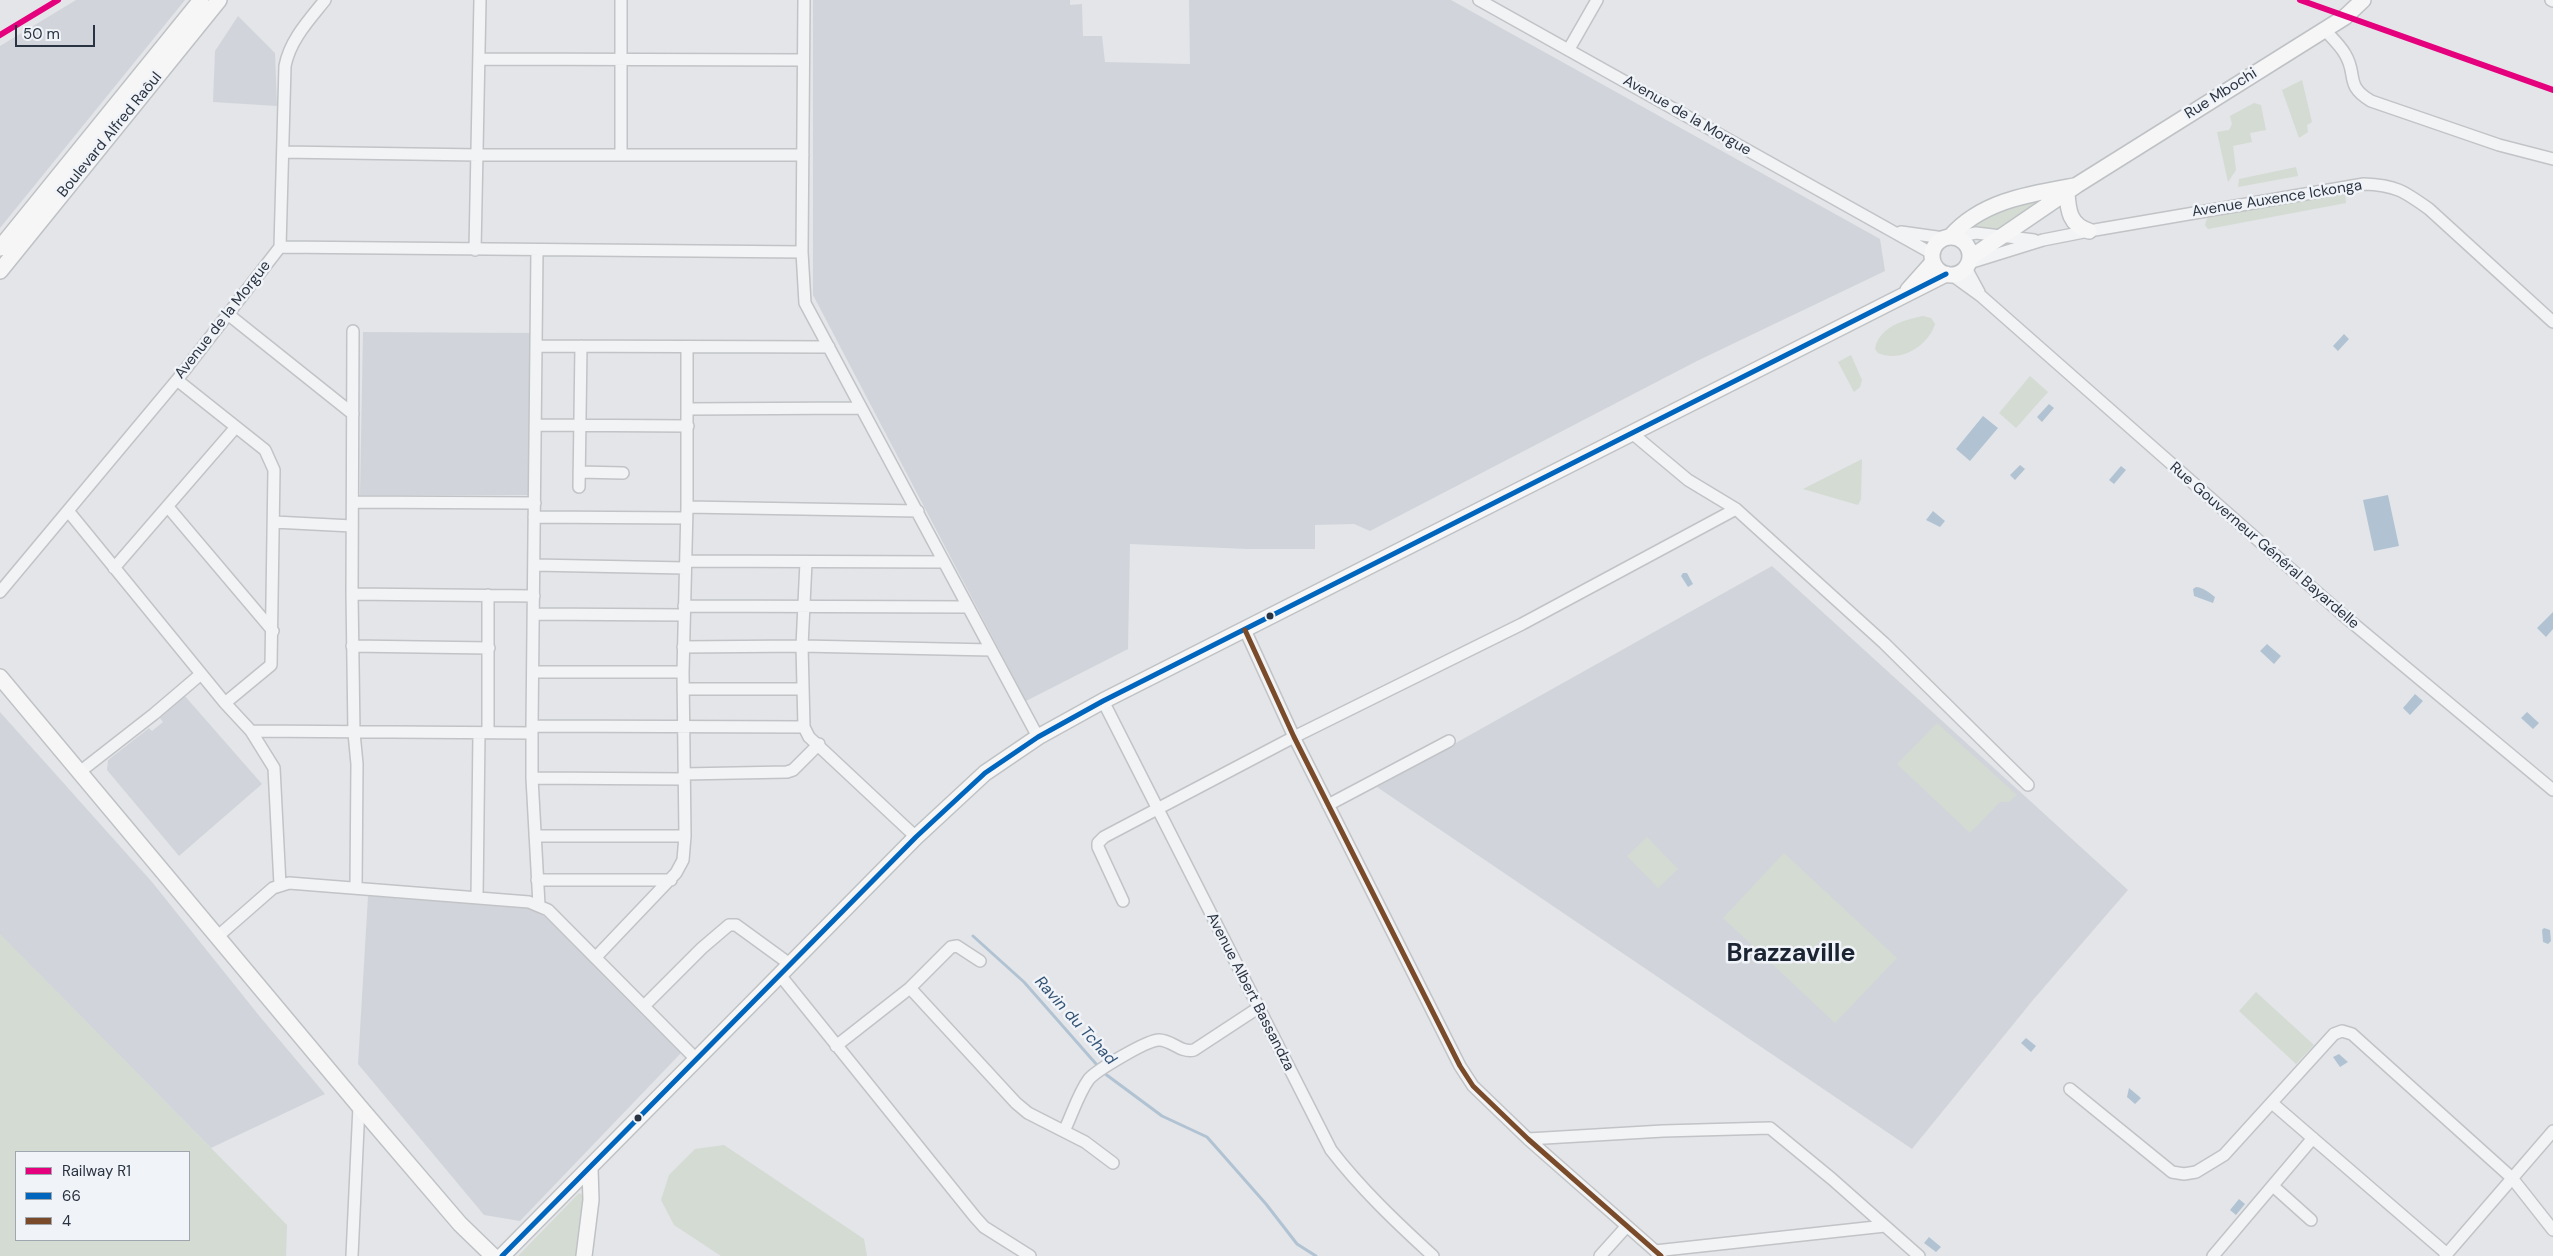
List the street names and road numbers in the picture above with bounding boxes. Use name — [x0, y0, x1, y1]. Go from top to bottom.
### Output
street label: Rue Mbochi — [2182, 65, 2260, 123]
street label: Boulevard Alfred Raôul — [54, 69, 166, 201]
street label: Avenue de la Morgue — [1620, 72, 1754, 160]
street label: Avenue Auxence Ickonga — [2191, 177, 2363, 221]
street label: Avenue de la Morgue — [171, 257, 275, 383]
street label: Rue Gouverneur Général Bayardelle — [2166, 459, 2362, 633]
street label: Avenue Albert Bassandza — [1202, 910, 1298, 1074]

